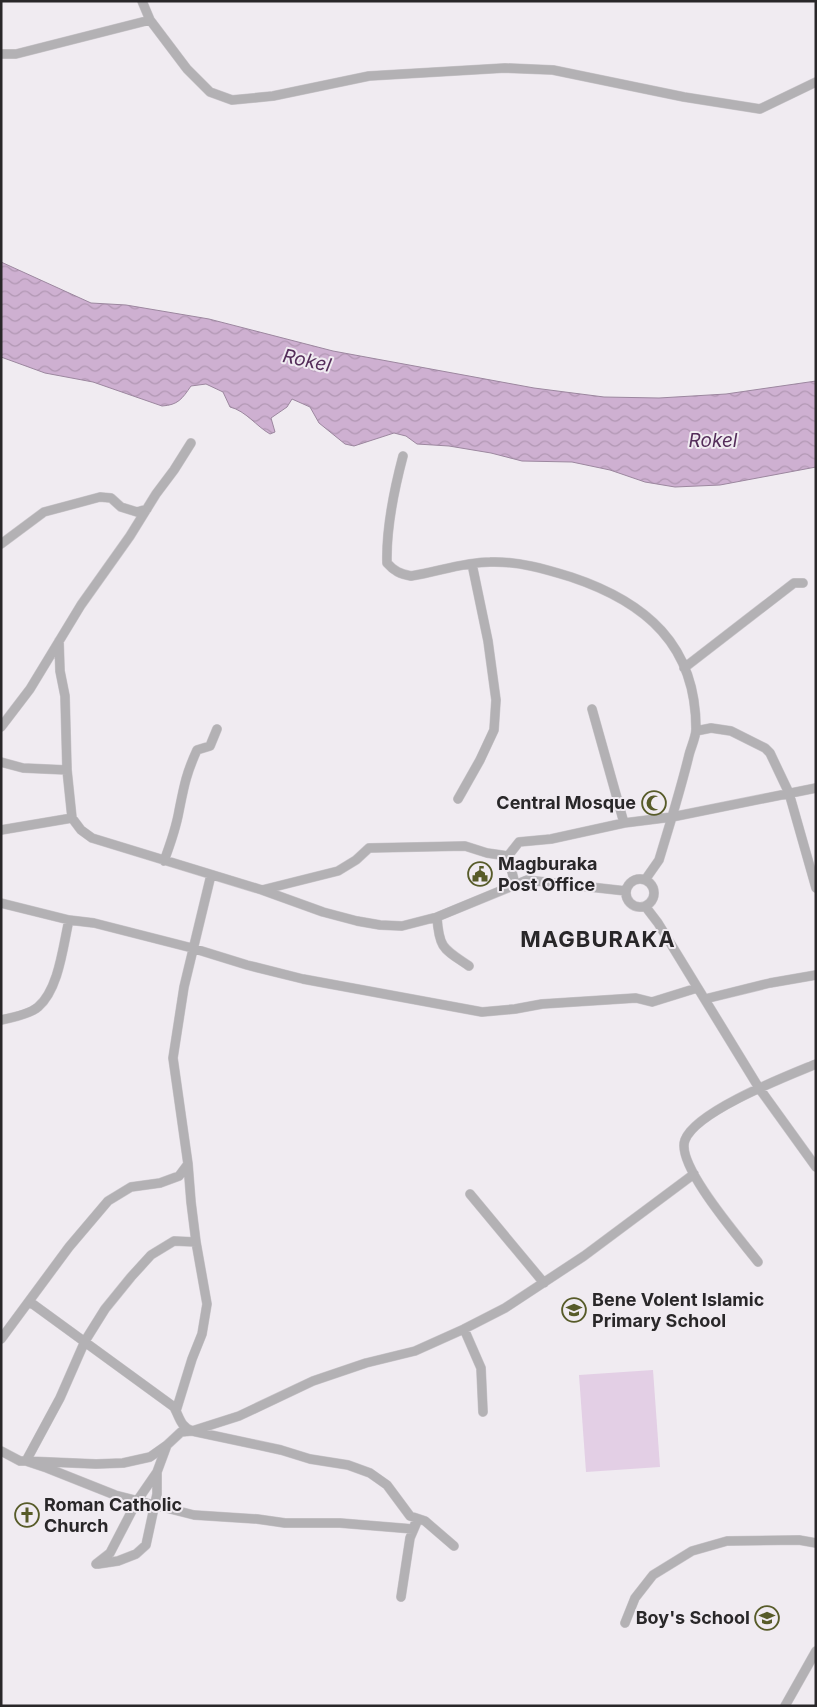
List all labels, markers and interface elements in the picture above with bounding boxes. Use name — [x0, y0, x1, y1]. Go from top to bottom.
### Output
water label: Rokel — [281, 344, 334, 377]
water label: Rokel — [689, 429, 738, 452]
mosque icon: Central Mosque — [641, 790, 667, 816]
place label: Central Mosque — [496, 792, 636, 813]
place label: Magburaka Post Office — [498, 853, 598, 895]
public building icon: Magburaka Post Office — [467, 861, 493, 887]
district label: MAGBURAKA — [520, 926, 676, 952]
place label: Bene Volent Islamic Primary School — [592, 1289, 764, 1331]
school or university icon: Bene Volent Islamic Primary School — [561, 1297, 587, 1323]
place label: Roman Catholic Church — [44, 1494, 182, 1536]
church icon: Roman Catholic Church — [14, 1502, 40, 1528]
school or university icon: Boy's School — [754, 1605, 780, 1631]
place label: Boy's School — [636, 1607, 750, 1628]

